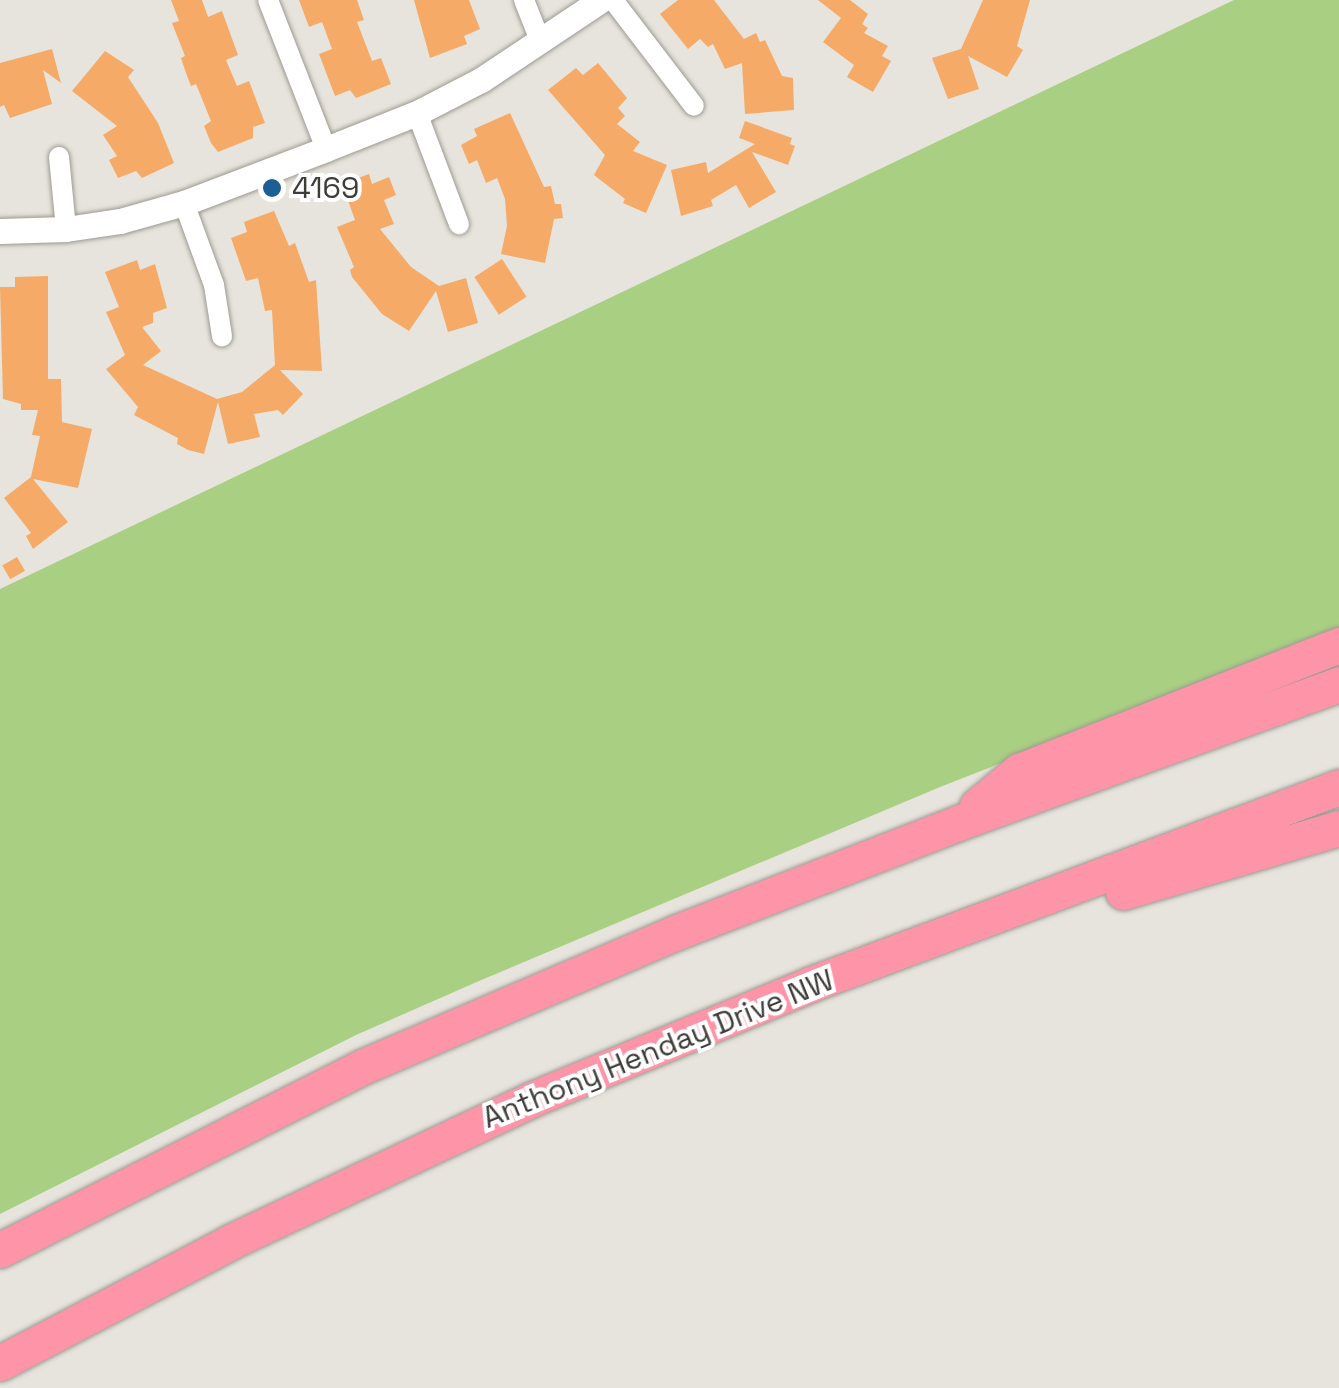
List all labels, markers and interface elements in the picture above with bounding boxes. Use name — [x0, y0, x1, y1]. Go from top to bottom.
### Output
place label: 4169 — [292, 170, 359, 206]
marker: 4169 — [261, 177, 283, 199]
street label: Anthony Henday Drive NW — [477, 962, 839, 1136]

